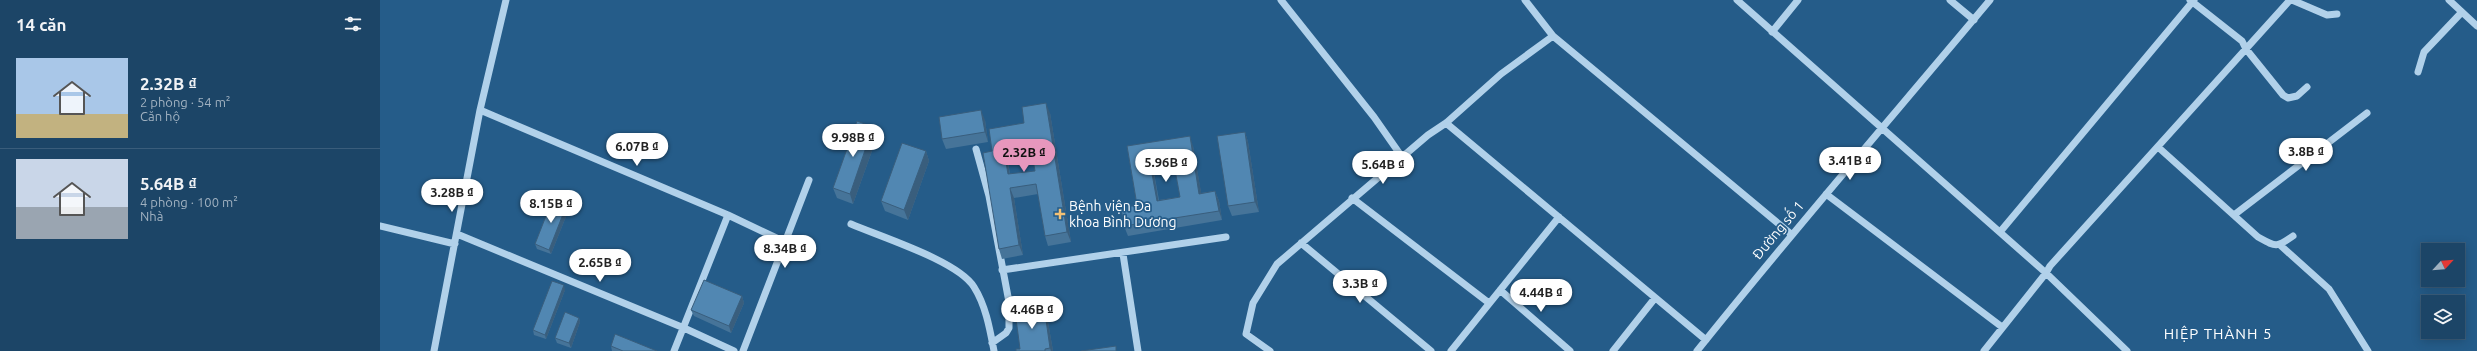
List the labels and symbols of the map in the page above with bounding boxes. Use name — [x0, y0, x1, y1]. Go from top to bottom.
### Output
pin: 9.98B ₫ — [816, 124, 890, 158]
pin: 6.07B ₫ — [600, 133, 674, 167]
pin: 3.8B ₫ — [2273, 138, 2339, 172]
pin: 2.32B ₫ — [987, 139, 1061, 173]
pin: 3.41B ₫ — [1813, 147, 1887, 181]
pin: 5.96B ₫ — [1129, 149, 1203, 183]
pin: 5.64B ₫ — [1346, 151, 1420, 185]
pin: 3.28B ₫ — [415, 179, 489, 213]
pin: 8.15B ₫ — [514, 190, 588, 224]
street label: Đường số 1 — [1747, 196, 1807, 262]
place label: Bệnh viện Đa khoa Bình Dương — [1069, 198, 1177, 230]
marker: Bệnh viện Đa khoa Bình Dương — [1054, 208, 1066, 220]
pin: 8.34B ₫ — [748, 235, 822, 269]
north arrow — [2421, 243, 2465, 287]
pin: 2.65B ₫ — [563, 249, 637, 283]
pin: 3.3B ₫ — [1327, 270, 1393, 304]
pin: 4.44B ₫ — [1504, 279, 1578, 313]
pin: 4.46B ₫ — [995, 296, 1069, 330]
district label: HIỆP THÀNH 5 — [2164, 325, 2272, 342]

